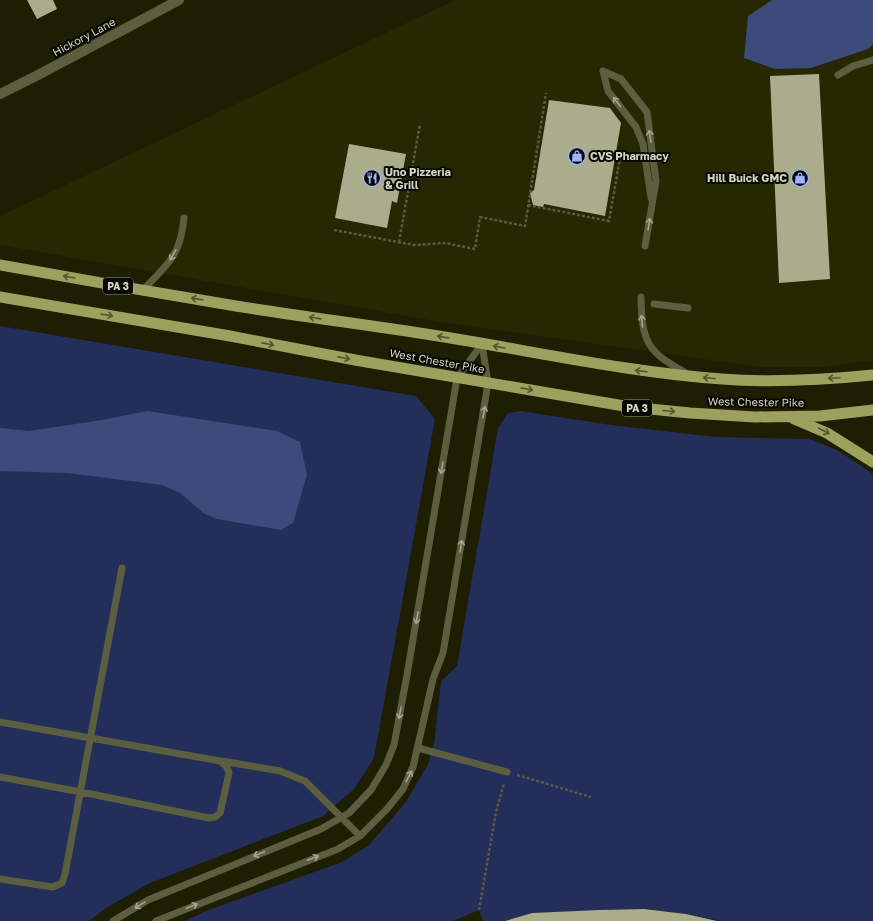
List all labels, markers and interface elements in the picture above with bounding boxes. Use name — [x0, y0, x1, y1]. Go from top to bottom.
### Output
street label: Hickory Lane — [50, 15, 117, 59]
one-way arrow — [613, 97, 621, 108]
one-way arrow — [647, 130, 654, 143]
shop icon: CVS Pharmacy — [567, 146, 587, 166]
place label: CVS Pharmacy — [590, 149, 669, 162]
place label: Uno Pizzeria & Grill — [385, 165, 451, 191]
restaurant icon: Uno Pizzeria & Grill — [362, 168, 382, 188]
shop icon: Hill Buick GMC — [790, 168, 810, 188]
place label: Hill Buick GMC — [707, 171, 787, 184]
one-way arrow — [645, 218, 653, 231]
one-way arrow — [169, 249, 177, 261]
one-way arrow — [62, 273, 75, 281]
road number: PA 3 — [103, 278, 133, 294]
one-way arrow — [191, 295, 204, 303]
one-way arrow — [101, 311, 114, 319]
one-way arrow — [308, 314, 321, 322]
one-way arrow — [638, 315, 646, 328]
one-way arrow — [437, 333, 450, 341]
one-way arrow — [261, 340, 274, 348]
one-way arrow — [493, 342, 506, 350]
street label: West Chester Pike — [389, 346, 486, 375]
one-way arrow — [337, 354, 350, 362]
one-way arrow — [635, 367, 648, 375]
one-way arrow — [703, 374, 716, 382]
one-way arrow — [828, 375, 841, 382]
one-way arrow — [520, 386, 533, 394]
street label: West Chester Pike — [708, 394, 804, 409]
road number: PA 3 — [622, 400, 652, 416]
one-way arrow — [480, 405, 488, 418]
one-way arrow — [662, 408, 675, 415]
one-way arrow — [818, 428, 830, 435]
one-way arrow — [438, 462, 446, 475]
one-way arrow — [457, 540, 465, 553]
one-way arrow — [413, 611, 421, 624]
one-way arrow — [396, 706, 404, 719]
one-way arrow — [406, 770, 413, 782]
one-way arrow — [254, 851, 266, 859]
one-way arrow — [307, 854, 319, 862]
one-way arrow — [134, 901, 146, 909]
one-way arrow — [186, 902, 198, 910]

